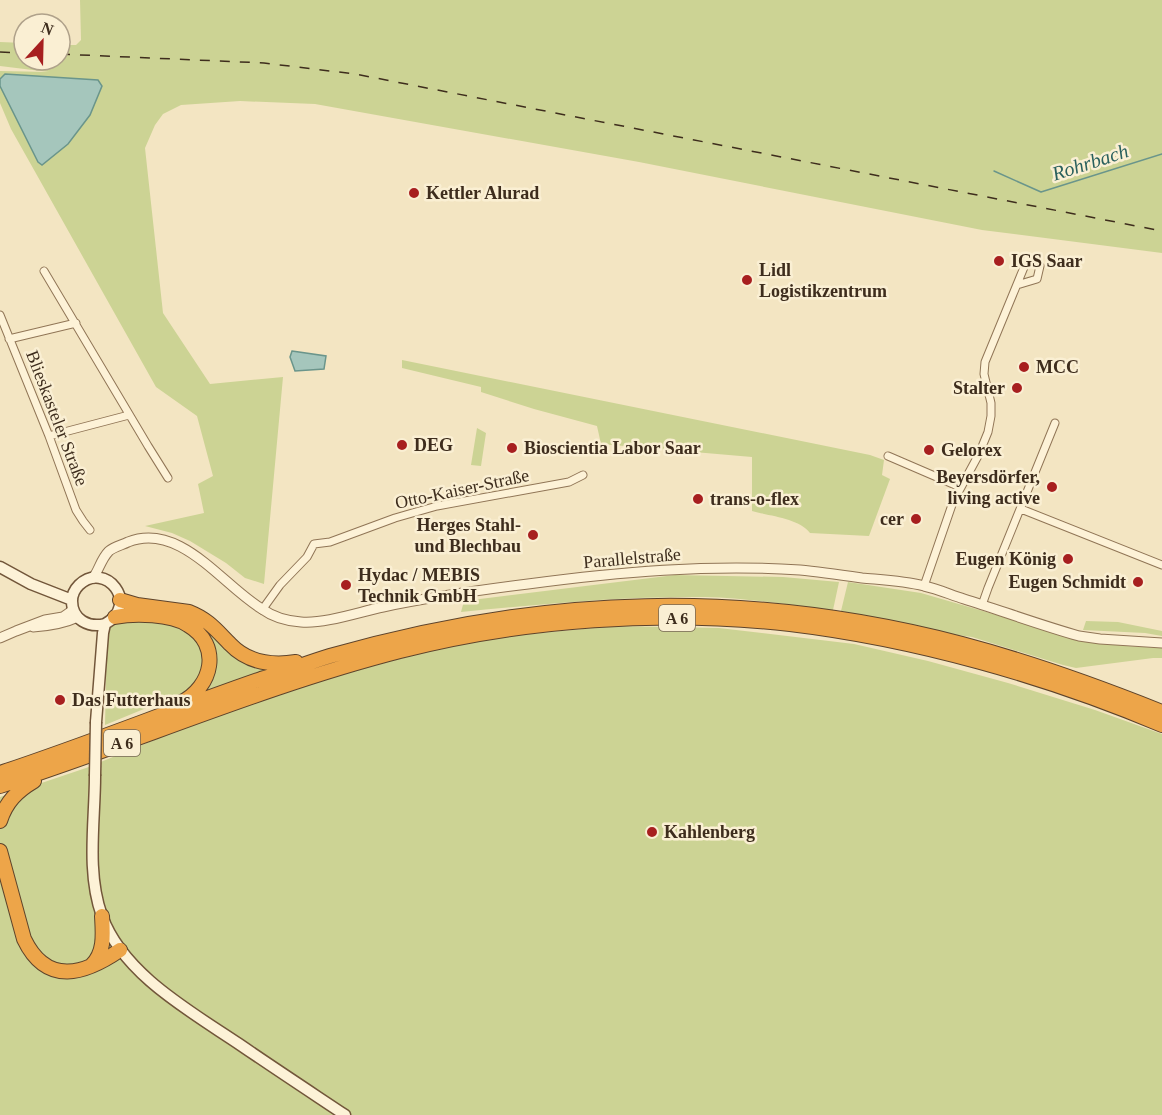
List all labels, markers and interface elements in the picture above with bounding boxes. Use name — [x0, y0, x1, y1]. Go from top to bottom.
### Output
north arrow — [12, 12, 72, 72]
text: N — [39, 19, 56, 39]
water label: Rohrbach — [1048, 139, 1131, 185]
place label: Kettler Alurad — [426, 183, 539, 203]
marker: Kettler Alurad — [407, 186, 421, 200]
place label: IGS Saar — [1011, 251, 1083, 271]
marker: IGS Saar — [992, 254, 1006, 268]
place label: Lidl Logistikzentrum — [759, 260, 887, 301]
marker: Lidl Logistikzentrum — [740, 273, 754, 287]
street label: Blieskasteler Straße — [22, 347, 92, 489]
place label: MCC — [1036, 357, 1079, 377]
marker: MCC — [1017, 360, 1031, 374]
place label: Stalter — [953, 378, 1005, 398]
marker: Stalter — [1010, 381, 1024, 395]
place label: DEG — [414, 435, 453, 455]
marker: DEG — [395, 438, 409, 452]
place label: Bioscientia Labor Saar — [524, 438, 701, 458]
place label: Gelorex — [941, 440, 1002, 460]
marker: Bioscientia Labor Saar — [505, 441, 519, 455]
marker: Gelorex — [922, 443, 936, 457]
street label: Otto-Kaiser-Straße — [393, 465, 531, 513]
place label: Beyersdörfer, living active — [936, 467, 1040, 508]
marker: Beyersdörfer, living active — [1045, 480, 1059, 494]
place label: trans-o-flex — [710, 489, 799, 509]
marker: trans-o-flex — [691, 492, 705, 506]
place label: cer — [880, 509, 904, 529]
marker: cer — [909, 512, 923, 526]
place label: Herges Stahl- und Blechbau — [414, 515, 521, 556]
marker: Herges Stahl- und Blechbau — [526, 528, 540, 542]
street label: Parallelstraße — [582, 544, 682, 572]
place label: Eugen König — [955, 549, 1056, 569]
marker: Eugen König — [1061, 552, 1075, 566]
place label: Hydac / MEBIS Technik GmbH — [358, 565, 480, 606]
place label: Eugen Schmidt — [1008, 572, 1126, 592]
marker: Eugen Schmidt — [1131, 575, 1145, 589]
marker: Hydac / MEBIS Technik GmbH — [339, 578, 353, 592]
road number: A 6 — [659, 605, 695, 631]
place label: Das Futterhaus — [72, 690, 191, 710]
marker: Das Futterhaus — [53, 693, 67, 707]
road number: A 6 — [104, 730, 140, 756]
place label: Kahlenberg — [664, 822, 755, 842]
marker: Kahlenberg — [645, 825, 659, 839]

